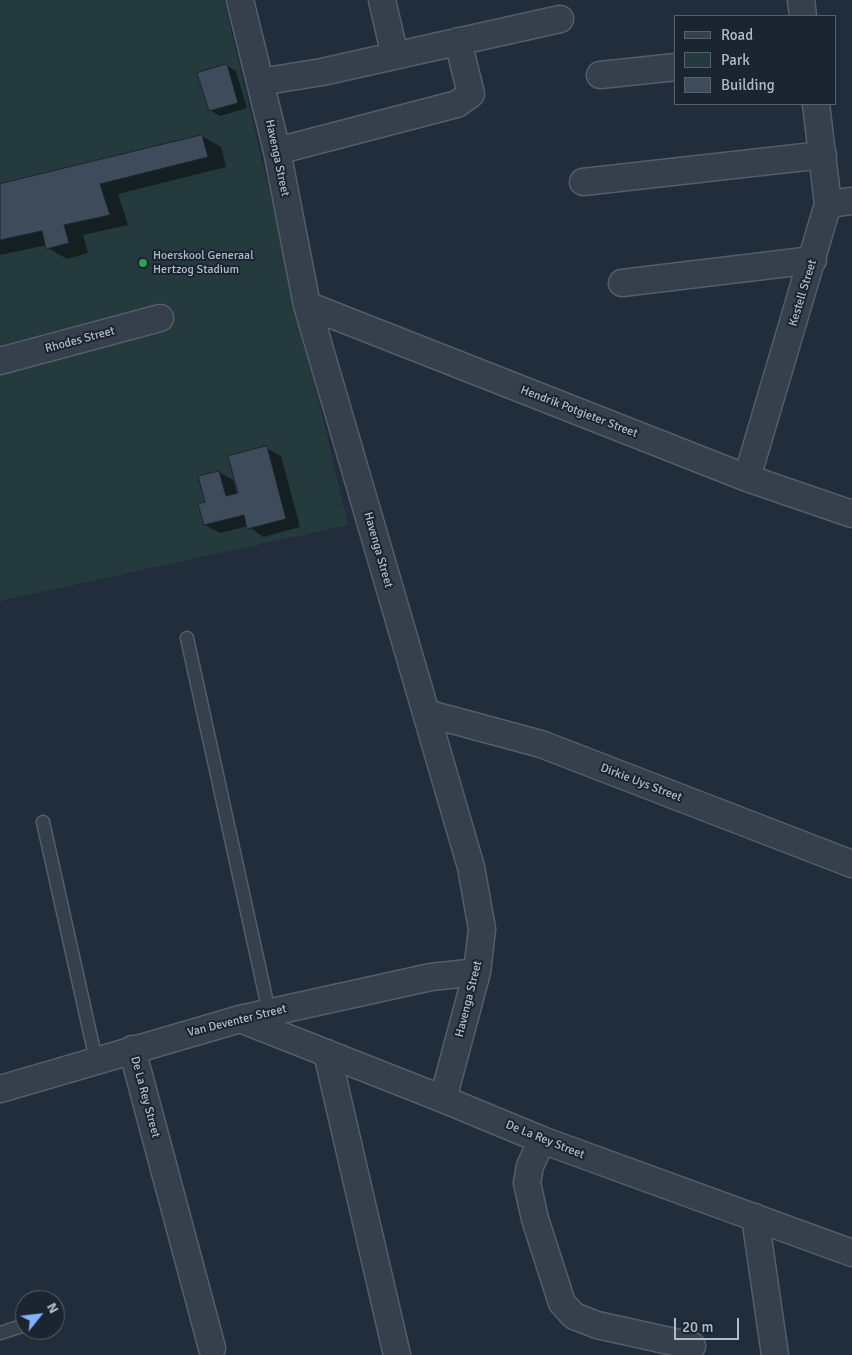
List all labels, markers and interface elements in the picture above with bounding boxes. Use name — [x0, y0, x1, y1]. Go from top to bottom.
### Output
legend — [674, 15, 837, 105]
text: Road — [721, 26, 753, 44]
text: Park — [721, 51, 750, 69]
text: Building — [721, 76, 775, 94]
street label: Havenga Street — [262, 118, 292, 198]
place label: Hoerskool Generaal Hertzog Stadium — [153, 249, 254, 277]
marker: Hoerskool Generaal Hertzog Stadium — [137, 257, 149, 269]
street label: Kestell Street — [786, 258, 820, 328]
street label: Rhodes Street — [44, 324, 116, 356]
street label: Hendrik Potgieter Street — [518, 383, 640, 441]
street label: Havenga Street — [360, 510, 396, 590]
street label: Dirkie Uys Street — [598, 761, 684, 805]
street label: Havenga Street — [453, 959, 485, 1039]
street label: Van Deventer Street — [186, 1002, 288, 1040]
street label: De La Rey Street — [127, 1055, 163, 1139]
street label: De La Rey Street — [503, 1118, 587, 1162]
north arrow — [15, 1290, 65, 1340]
text: N — [43, 1300, 62, 1316]
scale bar — [677, 1308, 742, 1340]
text: 20 m — [682, 1318, 713, 1336]

